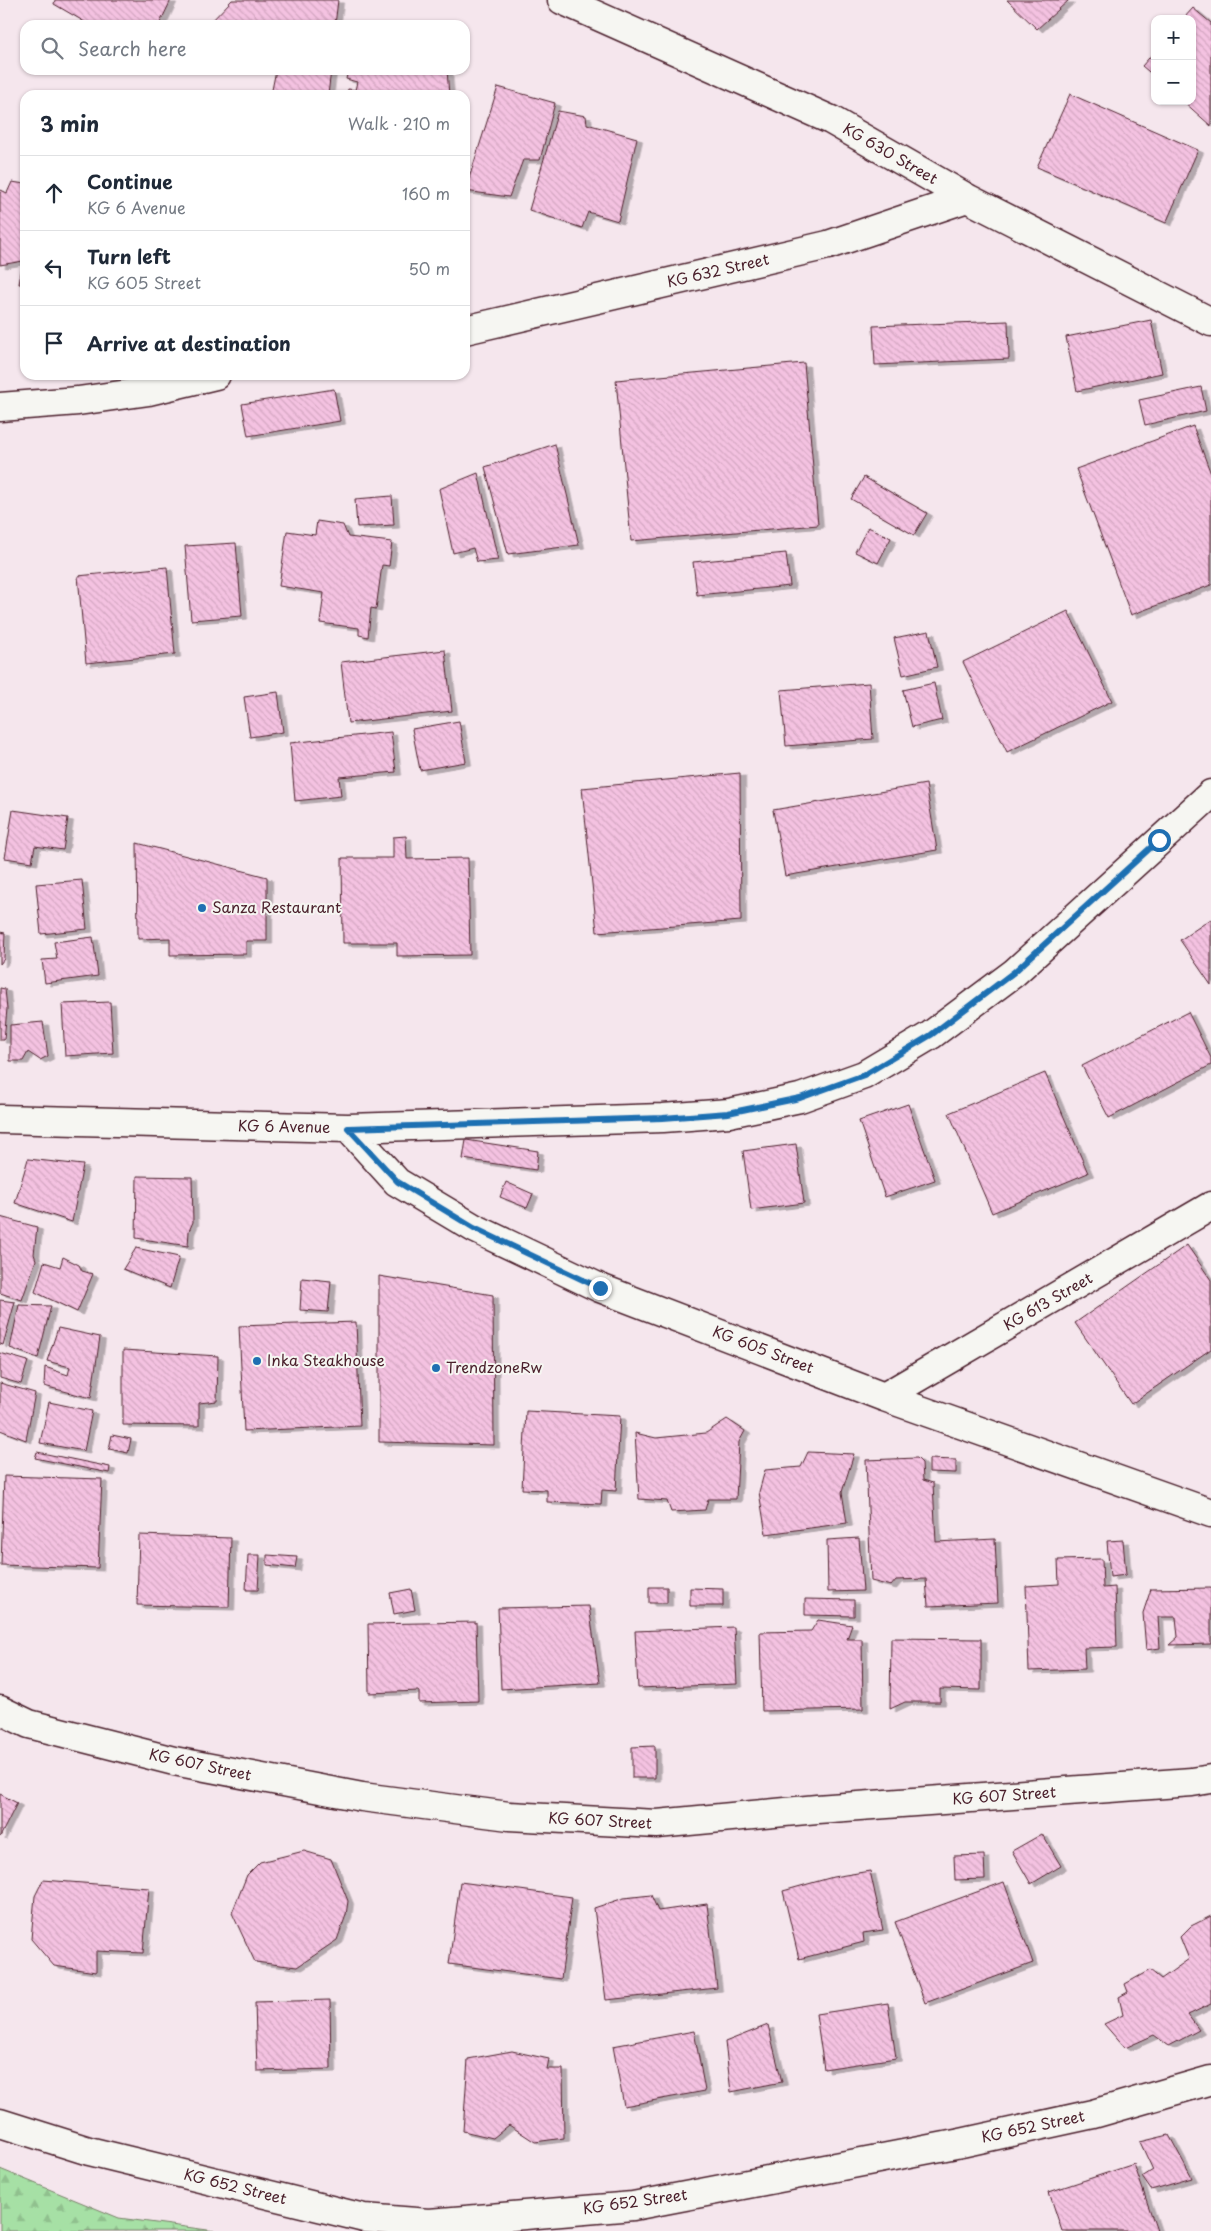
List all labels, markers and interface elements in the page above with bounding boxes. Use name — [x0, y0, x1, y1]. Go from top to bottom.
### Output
map controls — [1151, 15, 1196, 105]
button: + — [1151, 15, 1196, 60]
search box — [20, 20, 470, 75]
icon: search — [38, 34, 66, 62]
text: Search here — [78, 34, 187, 62]
button: − — [1151, 60, 1196, 105]
text: 3 min — [40, 107, 99, 139]
text: Walk · 210 m — [348, 111, 450, 135]
street label: KG 630 Street — [839, 116, 942, 189]
text: Continue — [87, 167, 173, 195]
icon: ahead — [40, 179, 68, 207]
text: 160 m — [402, 181, 450, 205]
text: KG 6 Avenue — [87, 195, 186, 219]
text: Turn left — [87, 242, 171, 270]
street label: KG 632 Street — [664, 247, 771, 292]
icon: left — [40, 254, 68, 282]
text: 50 m — [409, 256, 450, 280]
text: KG 605 Street — [87, 270, 201, 294]
icon: arrive — [40, 329, 68, 357]
text: Arrive at destination — [87, 329, 291, 357]
route start — [1148, 829, 1171, 852]
place label: Sanza Restaurant — [212, 895, 341, 918]
marker: Sanza Restaurant — [196, 902, 208, 914]
street label: KG 6 Avenue — [238, 1113, 331, 1138]
street label: KG 613 Street — [998, 1266, 1096, 1336]
route end — [589, 1277, 612, 1300]
street label: KG 605 Street — [710, 1319, 818, 1378]
place label: Inka Steakhouse — [267, 1348, 385, 1371]
marker: Inka Steakhouse — [251, 1355, 263, 1367]
place label: TrendzoneRw — [446, 1355, 543, 1378]
marker: TrendzoneRw — [430, 1362, 442, 1374]
street label: KG 607 Street — [147, 1741, 254, 1786]
street label: KG 607 Street — [951, 1779, 1057, 1810]
street label: KG 607 Street — [547, 1805, 653, 1834]
street label: KG 652 Street — [979, 2103, 1087, 2148]
street label: KG 652 Street — [181, 2162, 289, 2209]
street label: KG 652 Street — [581, 2182, 689, 2219]

